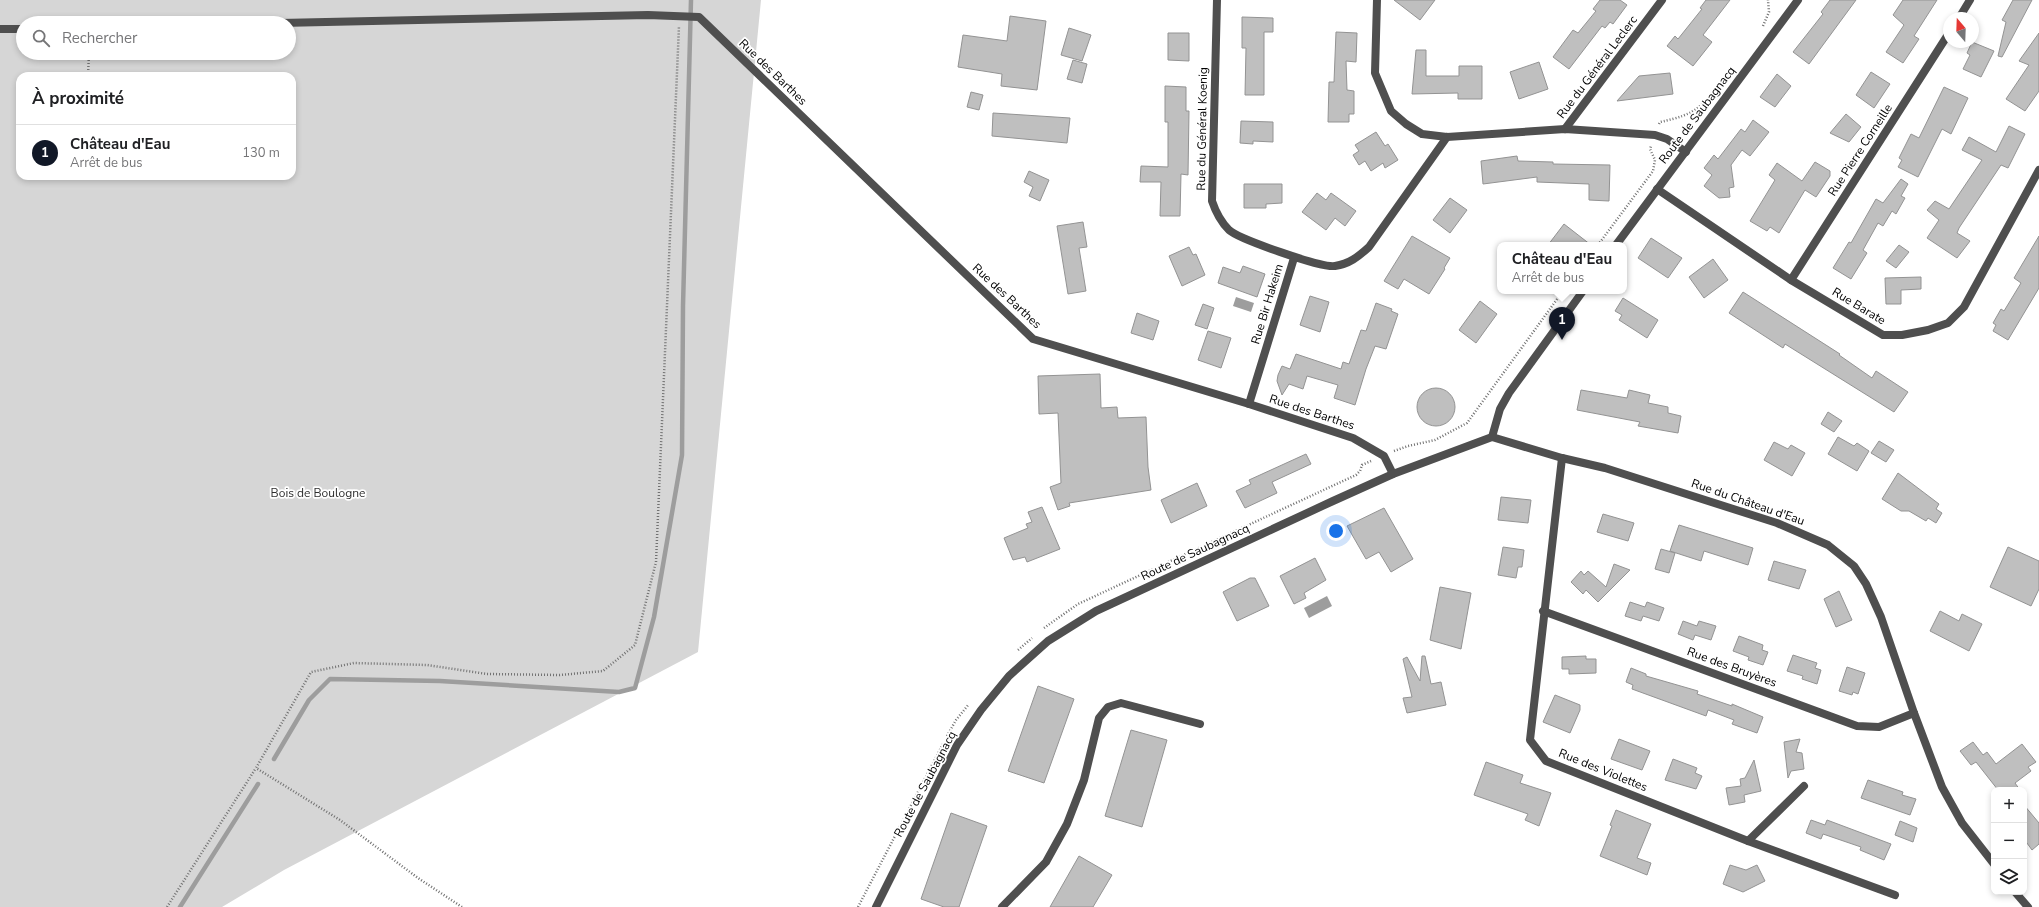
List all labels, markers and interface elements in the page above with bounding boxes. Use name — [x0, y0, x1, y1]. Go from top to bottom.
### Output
street label: Rue du Général Leclerc — [1553, 12, 1641, 122]
north arrow — [1943, 12, 1979, 48]
search box — [16, 16, 296, 60]
icon: search — [30, 27, 52, 49]
text: Rechercher — [62, 28, 137, 48]
street label: Rue des Barthes — [736, 35, 811, 109]
street label: Route de Saubagnacq — [1655, 63, 1739, 167]
street label: Rue du Général Koenig — [1193, 67, 1211, 191]
text: À proximité — [32, 87, 124, 110]
street label: Rue Pierre Corneille — [1824, 101, 1896, 199]
text: Château d'Eau — [70, 134, 170, 154]
text: 1 — [41, 144, 49, 162]
text: 130 m — [242, 144, 280, 162]
text: Arrêt de bus — [70, 154, 142, 172]
popup — [1497, 242, 1627, 294]
text: Château d'Eau — [1512, 249, 1612, 269]
street label: Rue des Barthes — [969, 260, 1045, 332]
street label: Rue Bir Hakeim — [1247, 262, 1287, 346]
text: Arrêt de bus — [1512, 269, 1584, 287]
street label: Rue Barate — [1829, 284, 1889, 328]
pin: 1 — [1549, 307, 1575, 340]
street label: Rue des Barthes — [1267, 391, 1357, 433]
street label: Rue du Château d'Eau — [1689, 475, 1807, 529]
park label: Bois de Boulogne — [271, 485, 365, 501]
street label: Route de Saubagnacq — [1138, 520, 1252, 584]
your location — [1326, 521, 1346, 541]
street label: Rue des Bruyères — [1685, 643, 1779, 691]
street label: Route de Saubagnacq — [890, 728, 960, 840]
street label: Rue des Violettes — [1556, 745, 1650, 795]
map controls — [1991, 787, 2027, 895]
button: + — [1991, 787, 2027, 823]
button: − — [1991, 823, 2027, 859]
button: layers — [1991, 859, 2027, 895]

